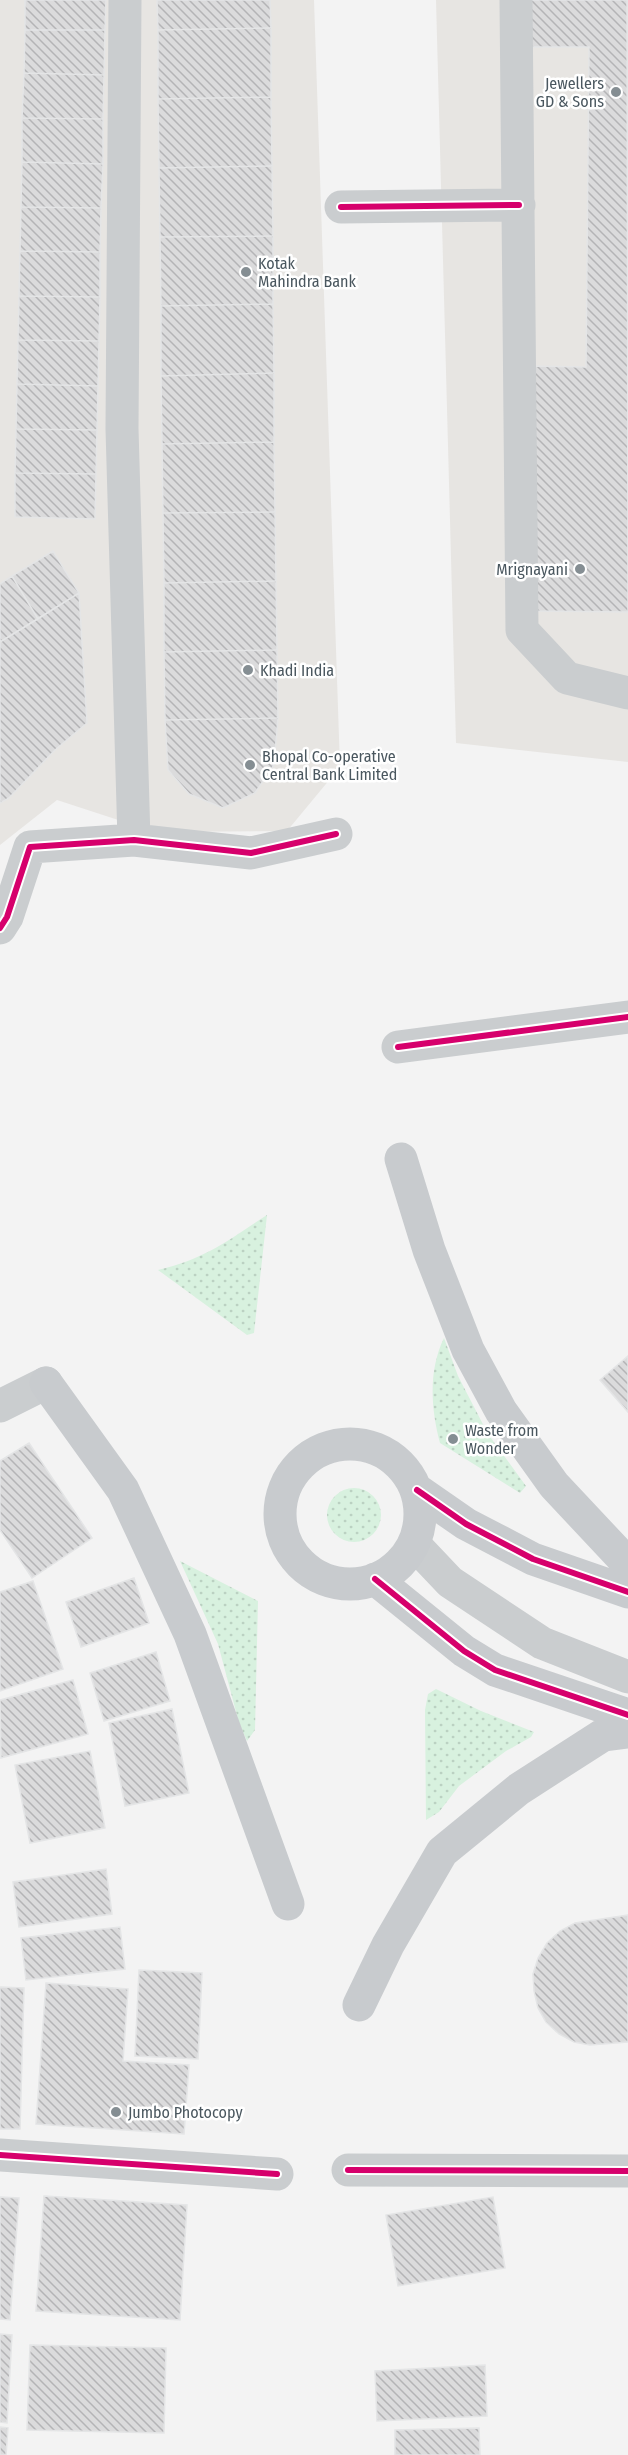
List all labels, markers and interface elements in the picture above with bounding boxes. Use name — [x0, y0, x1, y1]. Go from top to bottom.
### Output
place label: Jewellers GD & Sons — [536, 74, 604, 111]
marker: Jewellers GD & Sons — [609, 85, 623, 99]
place label: Kotak Mahindra Bank — [258, 254, 356, 291]
marker: Kotak Mahindra Bank — [239, 265, 253, 279]
place label: Mrignayani — [496, 560, 568, 579]
marker: Mrignayani — [573, 562, 587, 576]
place label: Khadi India — [260, 661, 334, 680]
marker: Khadi India — [241, 663, 255, 677]
place label: Bhopal Co-operative Central Bank Limited — [262, 747, 397, 784]
marker: Bhopal Co-operative Central Bank Limited — [243, 758, 257, 772]
place label: Waste from Wonder — [465, 1421, 538, 1458]
marker: Waste from Wonder — [446, 1432, 460, 1446]
place label: Jumbo Photocopy — [128, 2103, 243, 2122]
marker: Jumbo Photocopy — [109, 2105, 123, 2119]

